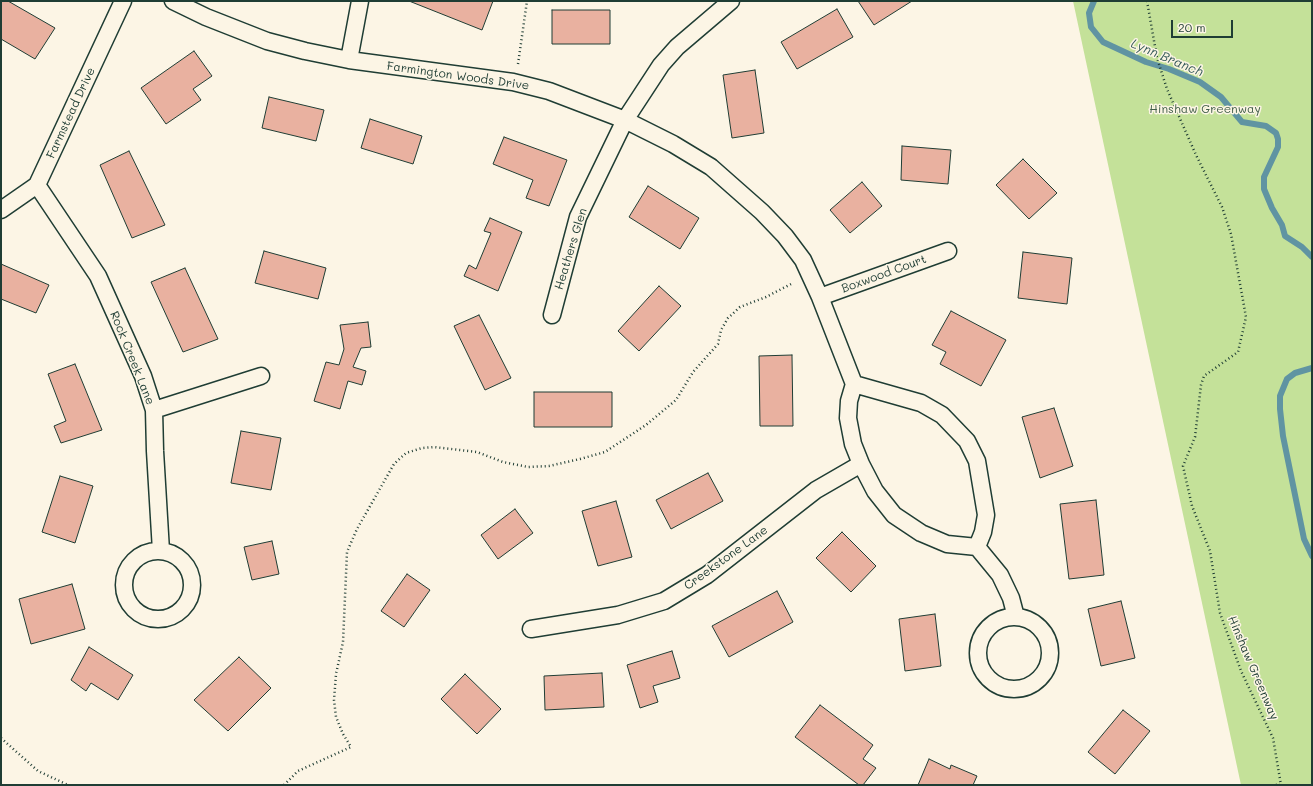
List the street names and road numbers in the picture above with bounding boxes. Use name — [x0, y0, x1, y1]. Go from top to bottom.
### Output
street label: Farmington Woods Drive — [386, 59, 530, 93]
street label: Farmstead Drive — [44, 65, 98, 161]
street label: Heathers Glen — [552, 206, 590, 292]
street label: Boxwood Court — [840, 252, 928, 296]
street label: Rock Creek Lane — [107, 309, 157, 407]
street label: Creekstone Lane — [681, 523, 771, 593]
street label: Hinshaw Greenway — [1225, 614, 1281, 722]

